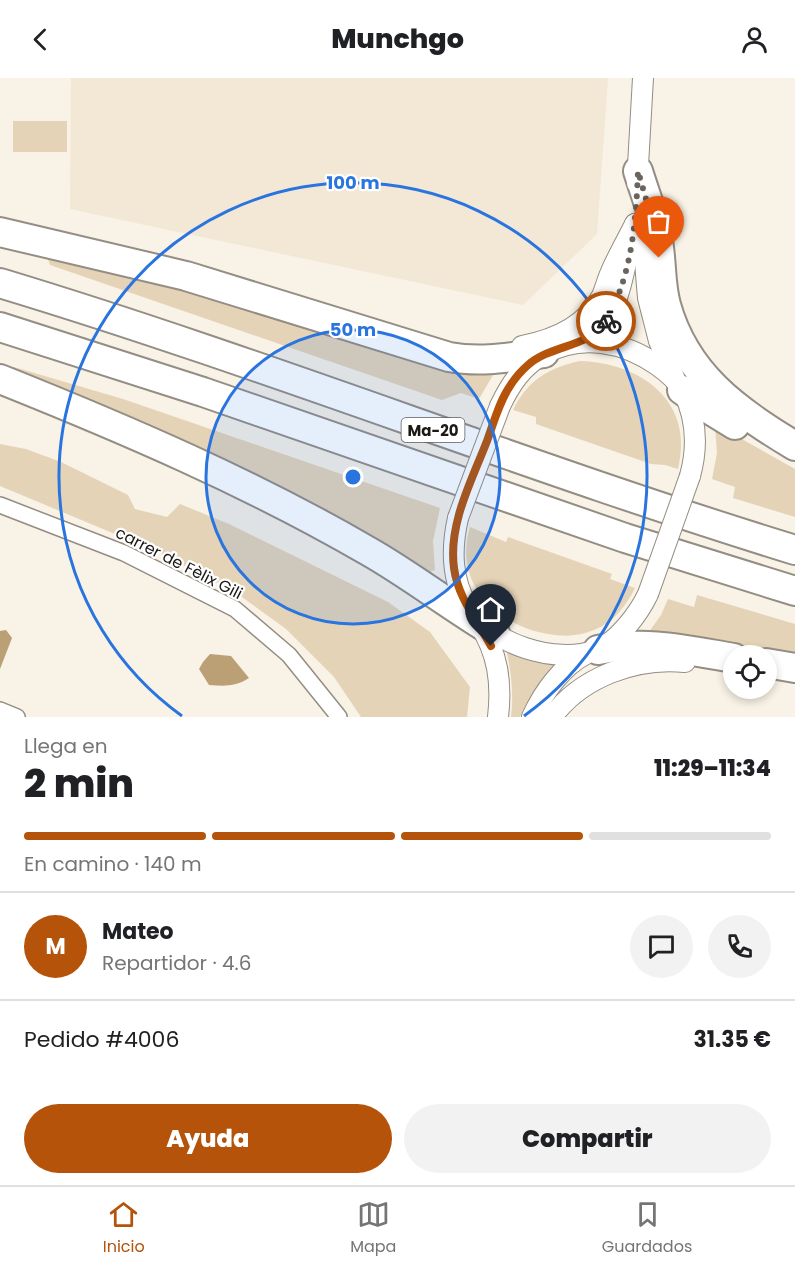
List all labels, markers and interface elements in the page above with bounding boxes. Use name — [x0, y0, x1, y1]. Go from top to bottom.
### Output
text: Munchgo — [331, 20, 464, 57]
icon: back — [24, 23, 57, 56]
icon: person — [738, 23, 771, 56]
text: 100 m — [326, 170, 380, 195]
pin — [633, 196, 684, 258]
icon: bag — [642, 205, 675, 238]
courier — [576, 291, 636, 351]
icon: bike — [590, 305, 623, 338]
text: 50 m — [330, 317, 376, 342]
road number: Ma-20 — [402, 418, 464, 442]
centre of rings — [343, 467, 363, 487]
street label: carrer de Fèlix Gili — [112, 521, 246, 605]
pin — [465, 584, 516, 646]
icon: home — [474, 593, 507, 626]
map controls — [723, 645, 777, 699]
button: locate — [723, 645, 777, 699]
text: Llega en — [24, 732, 108, 760]
text: 11:29–11:34 — [654, 753, 771, 784]
text: 2 min — [24, 756, 134, 811]
text: En camino · 140 m — [24, 850, 202, 878]
button: chat — [630, 915, 693, 978]
button: phone — [708, 915, 771, 978]
text: Mateo — [102, 916, 174, 947]
text: M — [45, 931, 66, 962]
text: Repartidor · 4.6 — [102, 949, 251, 977]
text: Pedido #4006 — [24, 1024, 179, 1055]
text: 31.35 € — [693, 1024, 771, 1055]
button: Ayuda — [24, 1104, 392, 1173]
button: Compartir — [404, 1104, 771, 1173]
tab: Inicio — [103, 1198, 145, 1259]
tab: Mapa — [350, 1198, 396, 1259]
tab: Guardados — [602, 1198, 692, 1259]

